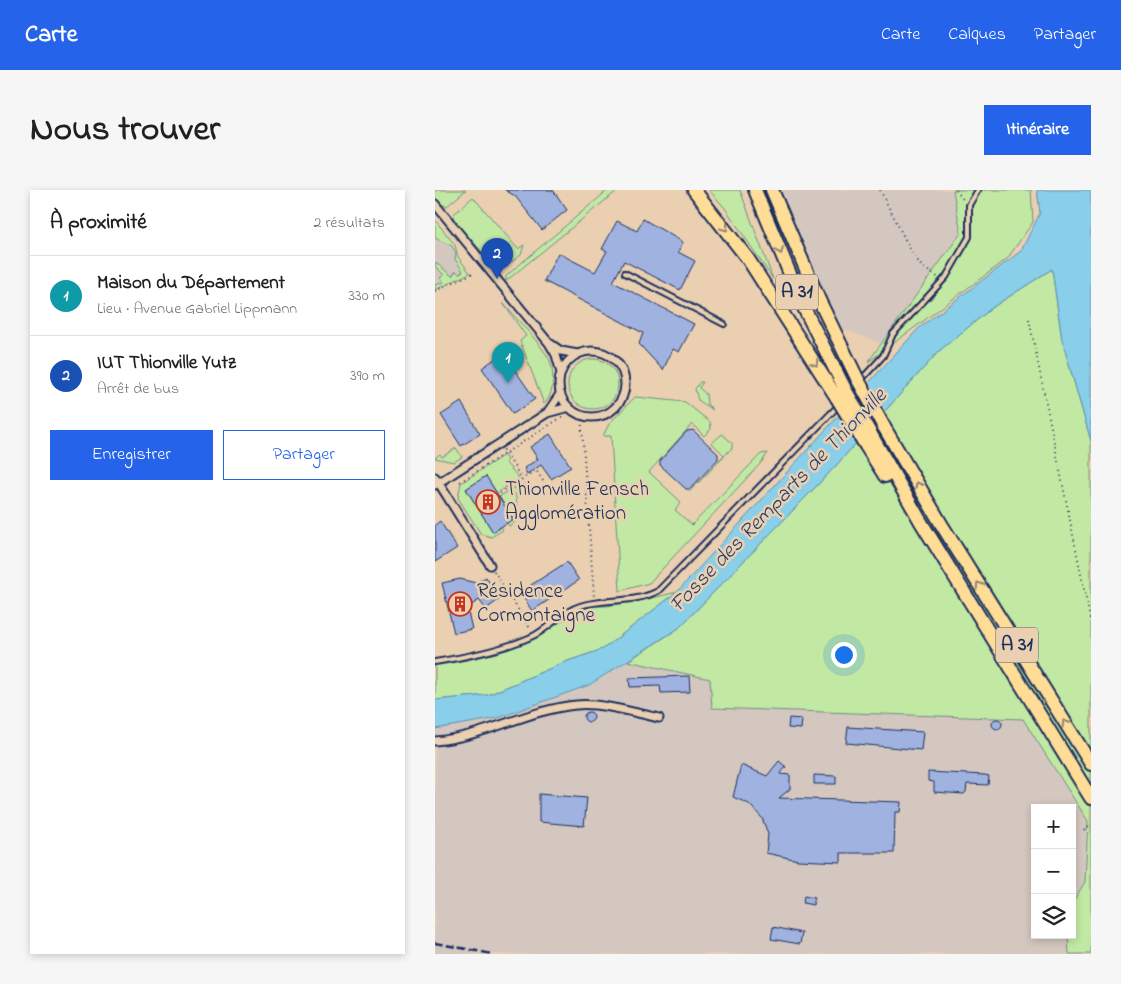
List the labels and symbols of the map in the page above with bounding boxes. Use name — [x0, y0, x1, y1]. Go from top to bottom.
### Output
one-way arrow — [719, 222, 728, 232]
pin: 2 — [481, 238, 513, 279]
one-way arrow — [774, 247, 784, 255]
road number: A 31 — [776, 274, 818, 310]
pin: 1 — [492, 342, 524, 383]
one-way arrow — [809, 357, 819, 366]
water label: Fosse des Remparts de Thionville — [663, 381, 896, 620]
place label: Thionville Fensch Agglomération — [505, 475, 649, 531]
one-way arrow — [914, 481, 924, 490]
building icon: Thionville Fensch Agglomération — [475, 489, 501, 515]
place label: Résidence Cormontaigne — [477, 577, 596, 633]
one-way arrow — [976, 582, 986, 591]
building icon: Résidence Cormontaigne — [447, 591, 473, 617]
road number: A 31 — [996, 628, 1038, 662]
your location — [831, 642, 857, 668]
one-way arrow — [1062, 719, 1072, 728]

